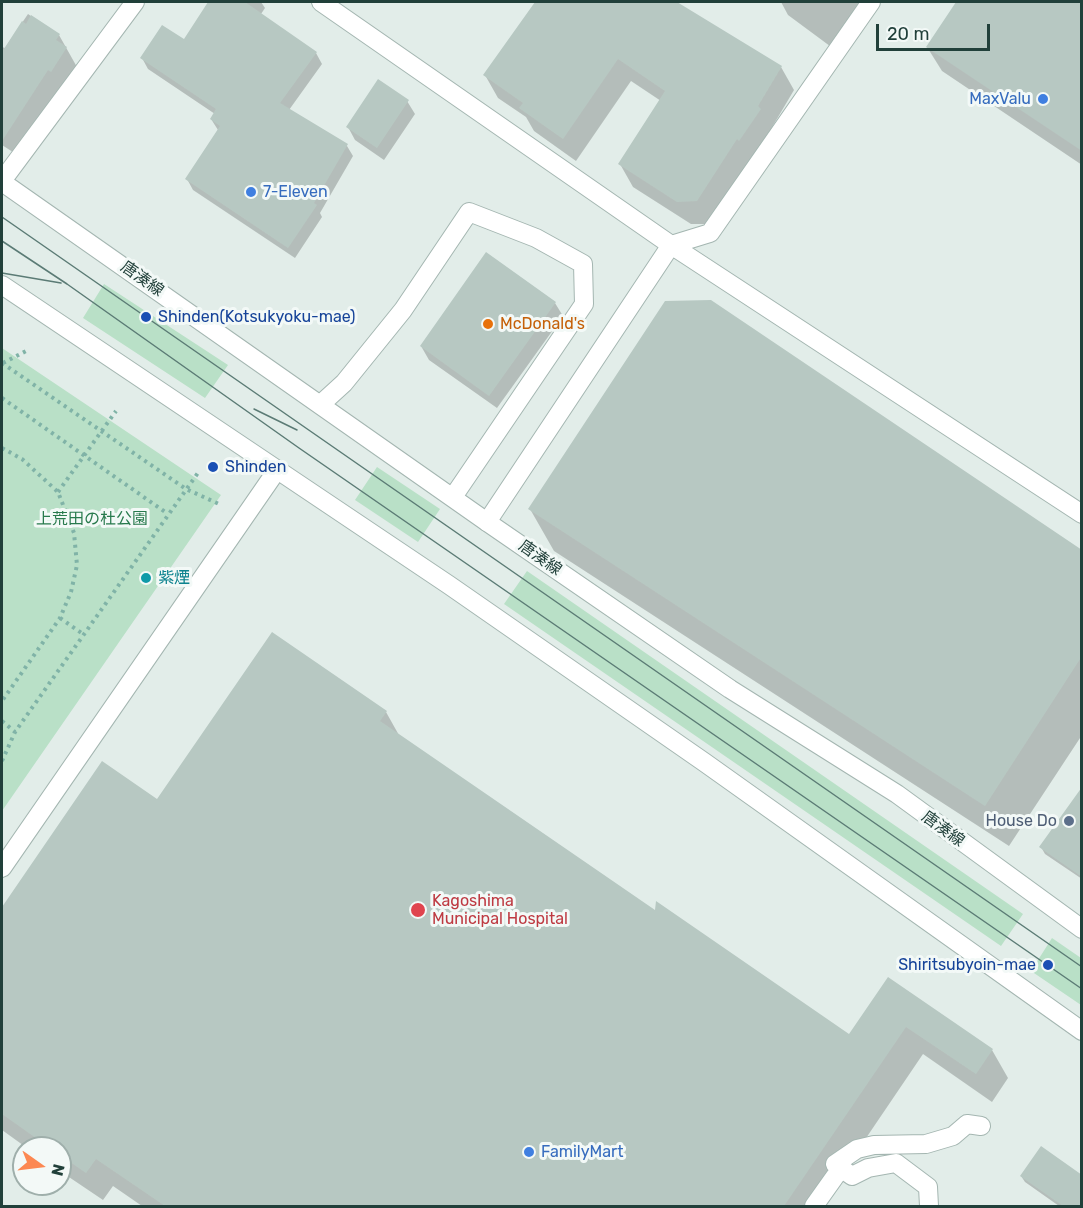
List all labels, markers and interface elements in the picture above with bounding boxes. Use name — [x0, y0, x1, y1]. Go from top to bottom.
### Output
scale bar — [879, 12, 993, 50]
text: 20 m — [887, 23, 929, 45]
place label: MaxValu — [969, 89, 1031, 109]
marker: MaxValu — [1036, 92, 1050, 106]
place label: 7-Eleven — [263, 182, 328, 202]
marker: 7-Eleven — [244, 185, 258, 199]
street label: 唐湊線 — [117, 257, 167, 301]
place label: Shinden(Kotsukyoku-mae) — [158, 307, 356, 327]
marker: Shinden(Kotsukyoku-mae) — [139, 310, 153, 324]
place label: McDonald's — [500, 314, 585, 334]
marker: McDonald's — [481, 317, 495, 331]
place label: Shinden — [225, 457, 286, 477]
marker: Shinden — [206, 460, 220, 474]
park label: 上荒田の杜公園 — [36, 509, 148, 529]
street label: 唐湊線 — [515, 536, 565, 580]
place label: 紫煙 — [158, 568, 190, 588]
marker: 紫煙 — [139, 571, 153, 585]
street label: 唐湊線 — [918, 807, 968, 851]
place label: House Do — [986, 811, 1057, 831]
marker: House Do — [1062, 814, 1076, 828]
place label: Kagoshima Municipal Hospital — [432, 891, 568, 929]
marker: Kagoshima Municipal Hospital — [409, 901, 427, 919]
place label: Shiritsubyoin-mae — [898, 955, 1036, 975]
marker: Shiritsubyoin-mae — [1041, 958, 1055, 972]
north arrow — [12, 1136, 72, 1196]
place label: FamilyMart — [541, 1142, 623, 1162]
marker: FamilyMart — [522, 1145, 536, 1159]
text: N — [47, 1162, 69, 1178]

